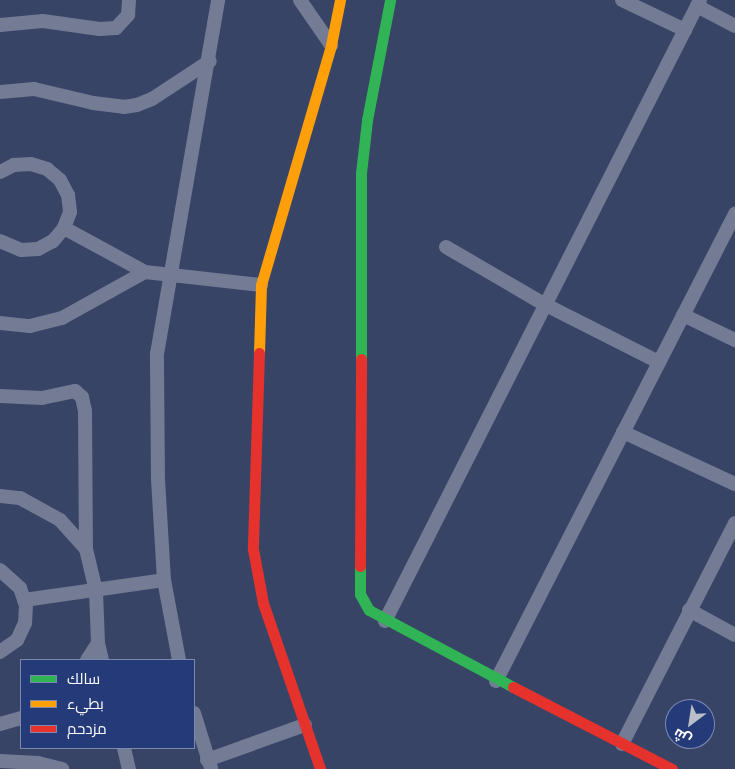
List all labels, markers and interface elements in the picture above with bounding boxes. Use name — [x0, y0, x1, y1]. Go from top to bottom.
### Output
legend — [20, 659, 195, 749]
text: سالك — [67, 670, 100, 688]
text: بطيء — [67, 695, 104, 713]
north arrow — [665, 699, 715, 749]
text: مزدحم — [67, 720, 107, 738]
text: ش — [670, 725, 695, 748]

